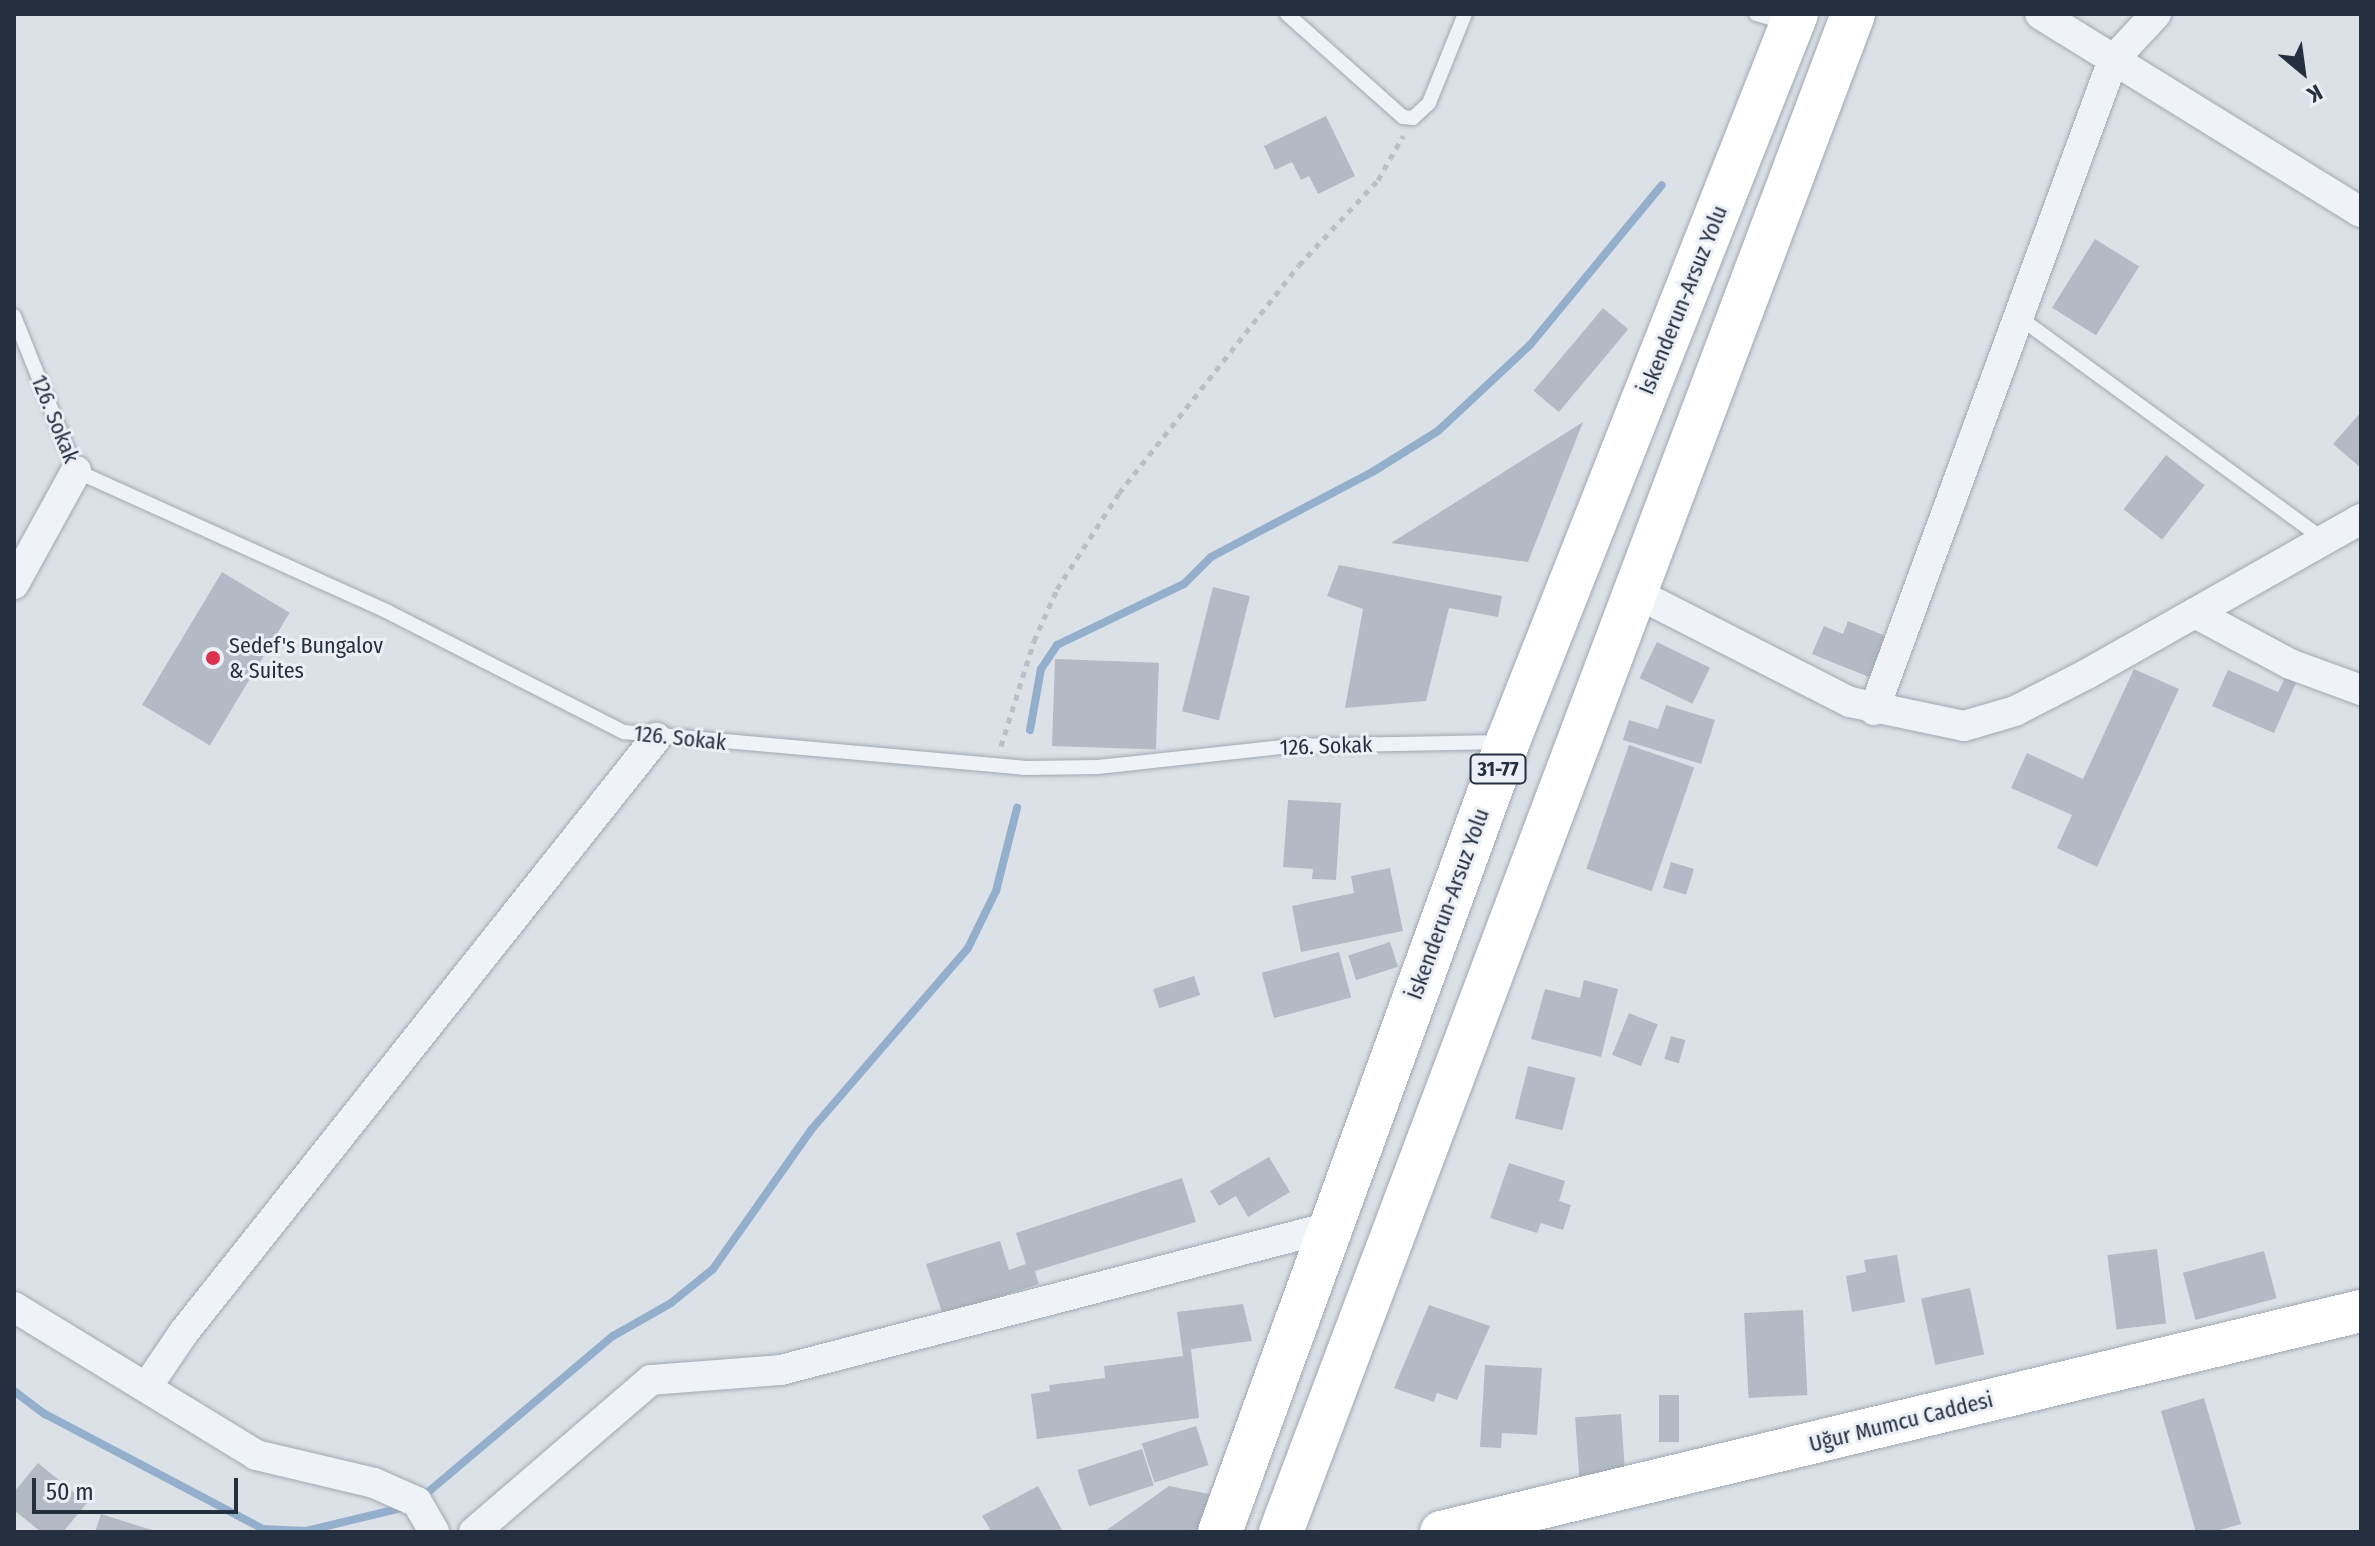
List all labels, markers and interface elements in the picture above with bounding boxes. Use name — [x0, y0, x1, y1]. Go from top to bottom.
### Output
north arrow — [2263, 32, 2343, 112]
text: K — [2303, 79, 2327, 108]
street label: İskenderun-Arsuz Yolu — [1633, 202, 1733, 398]
street label: 126. Sokak — [25, 371, 85, 467]
place label: Sedef's Bungalov & Suites — [229, 632, 383, 684]
marker: Sedef's Bungalov & Suites — [204, 649, 222, 667]
street label: 126. Sokak — [633, 720, 727, 756]
street label: 126. Sokak — [1279, 731, 1373, 761]
road number: 31-77 — [1468, 753, 1528, 785]
street label: İskenderun-Arsuz Yolu — [1401, 805, 1495, 1003]
street label: Uğur Mumcu Caddesi — [1806, 1386, 1996, 1458]
scale bar — [36, 1462, 242, 1512]
text: 50 m — [46, 1478, 94, 1506]

